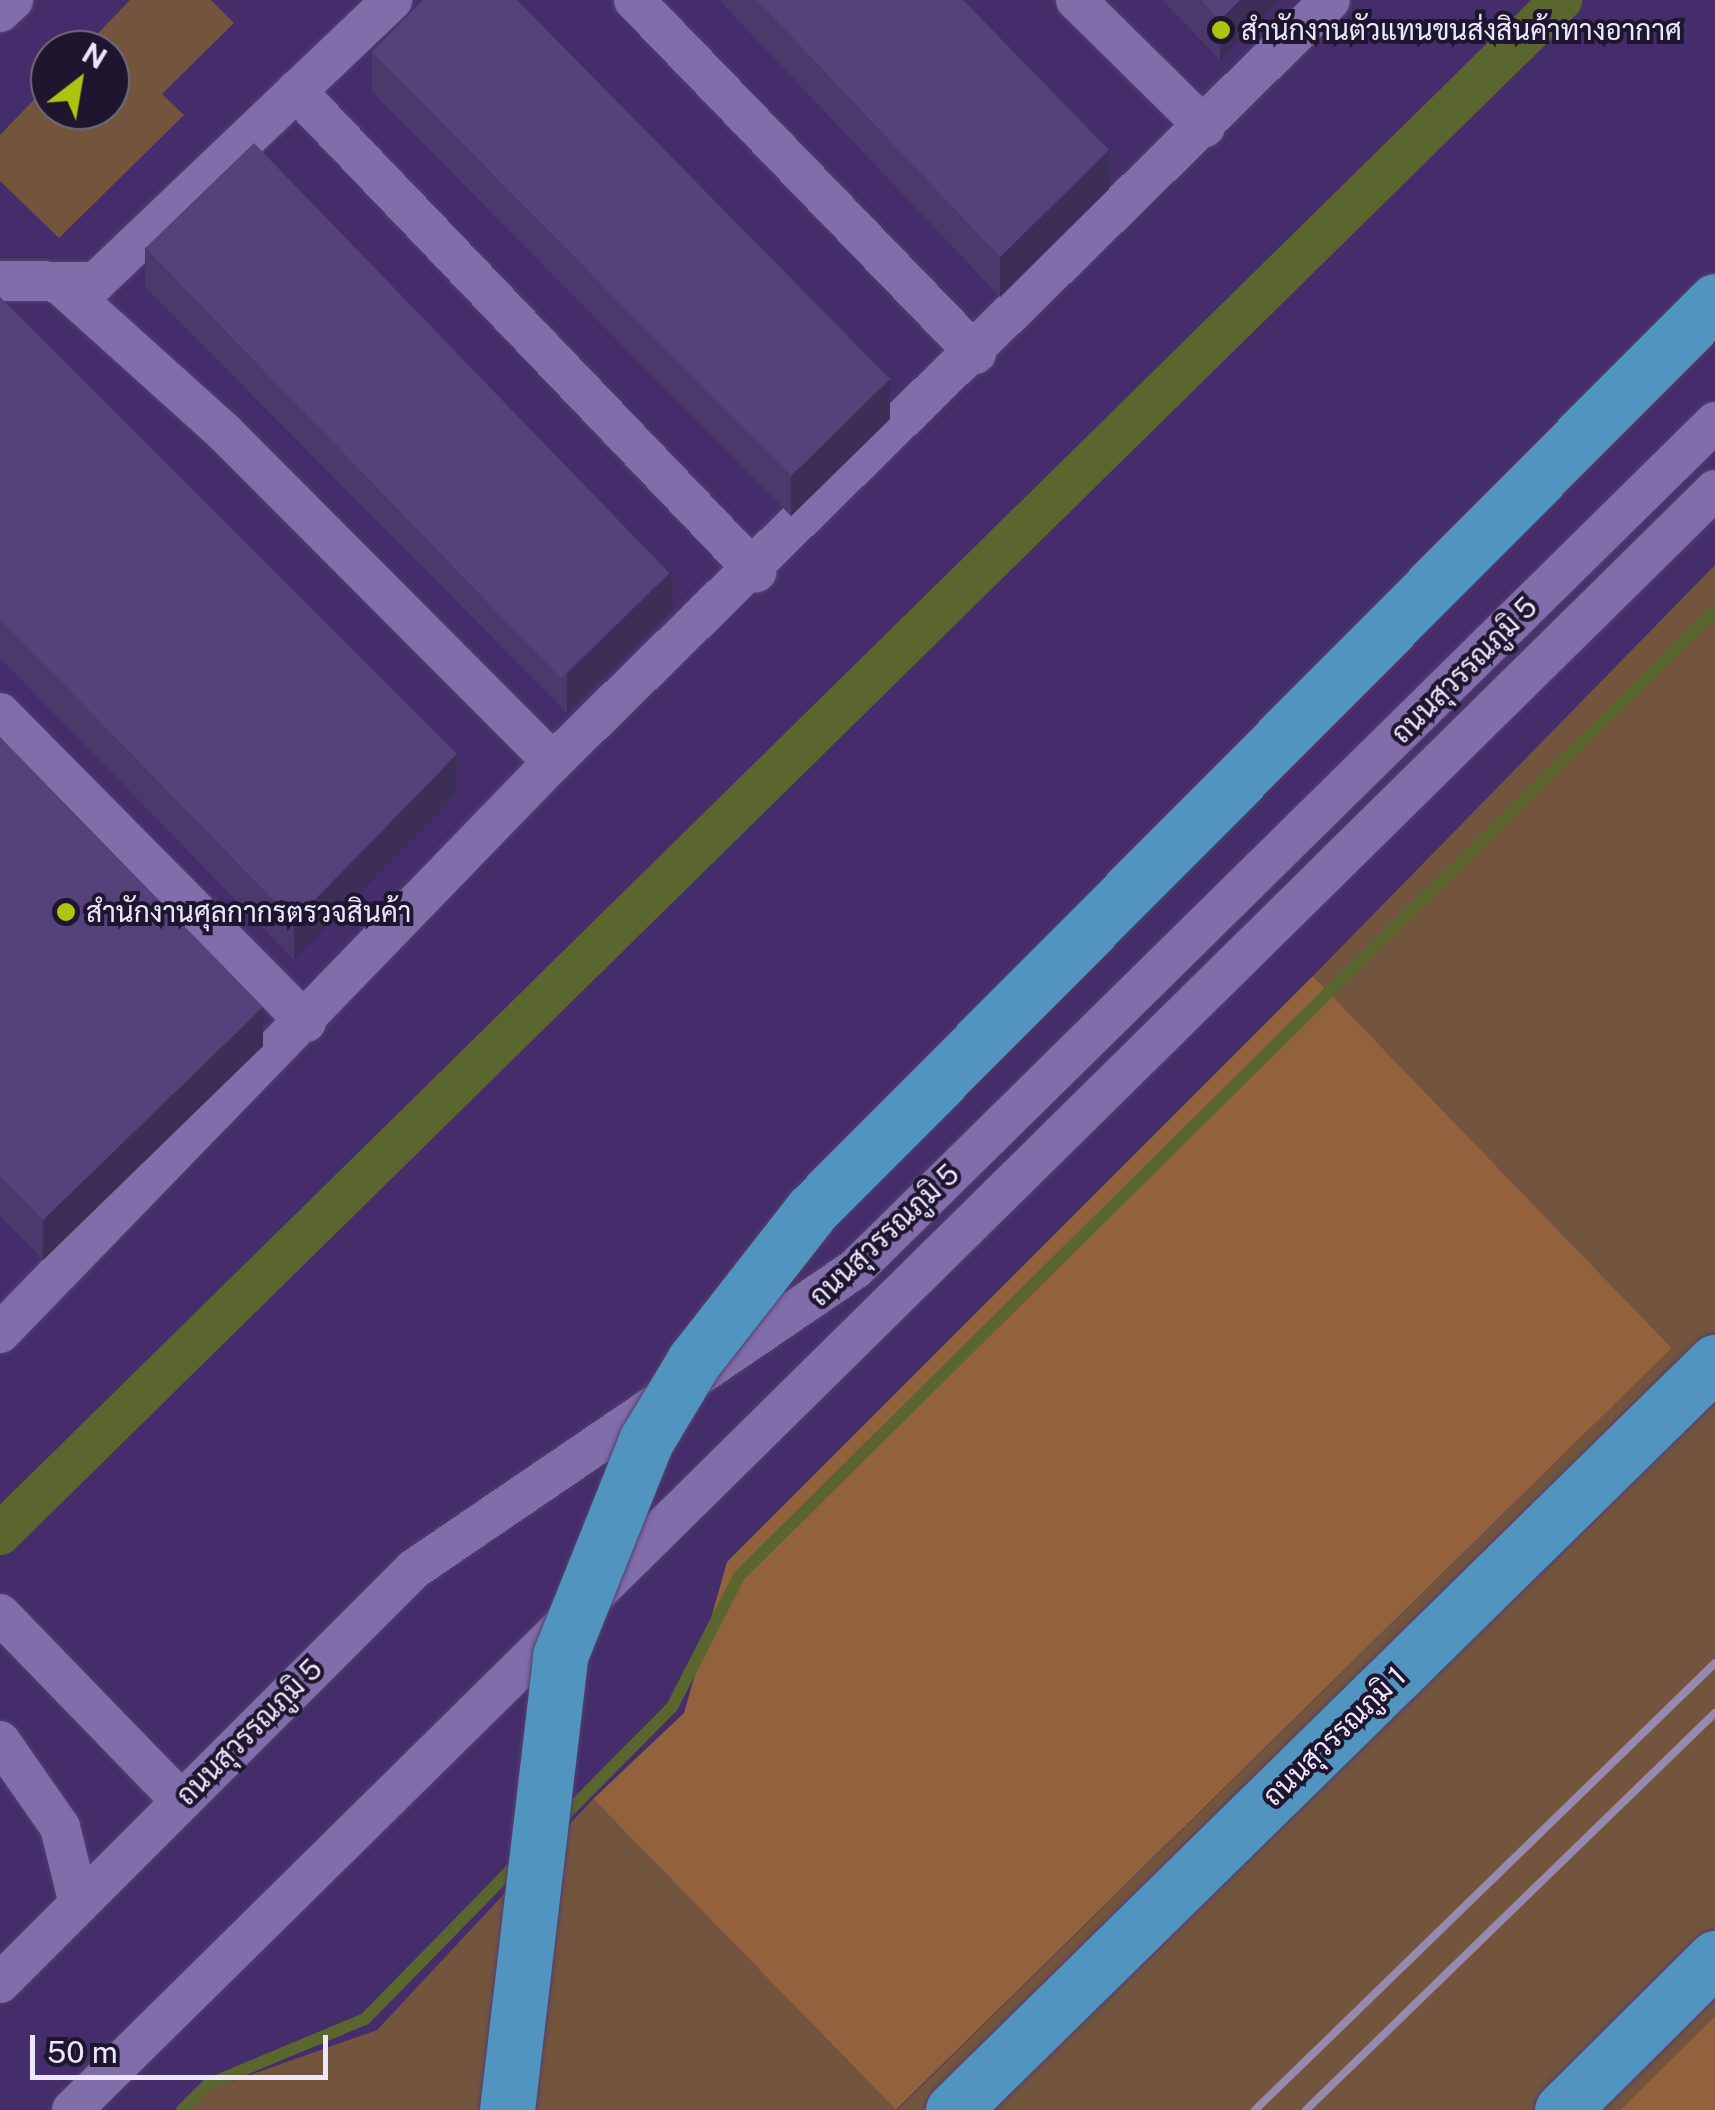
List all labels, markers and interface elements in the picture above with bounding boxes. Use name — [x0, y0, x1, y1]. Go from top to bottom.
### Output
place label: สำนักงานตัวแทนขนส่งสินค้าทางอากาศ — [1241, 13, 1682, 47]
marker: สำนักงานตัวแทนขนส่งสินค้าทางอากาศ — [1210, 19, 1232, 41]
north arrow — [30, 30, 130, 130]
text: N — [77, 36, 113, 75]
street label: ถนนสุวรรณภูมิ 5 — [1384, 590, 1544, 750]
place label: สำนักงานศุลกากรตรวจสินค้า — [86, 895, 411, 929]
marker: สำนักงานศุลกากรตรวจสินค้า — [55, 901, 77, 923]
street label: ถนนสุวรรณภูมิ 5 — [802, 1157, 966, 1313]
street label: ถนนสุวรรณภูมิ 5 — [169, 1652, 329, 1812]
street label: ถนนสุวรรณภูมิ 1 — [1256, 1659, 1412, 1813]
scale bar — [35, 2015, 332, 2077]
text: 50 m — [47, 2034, 118, 2070]

